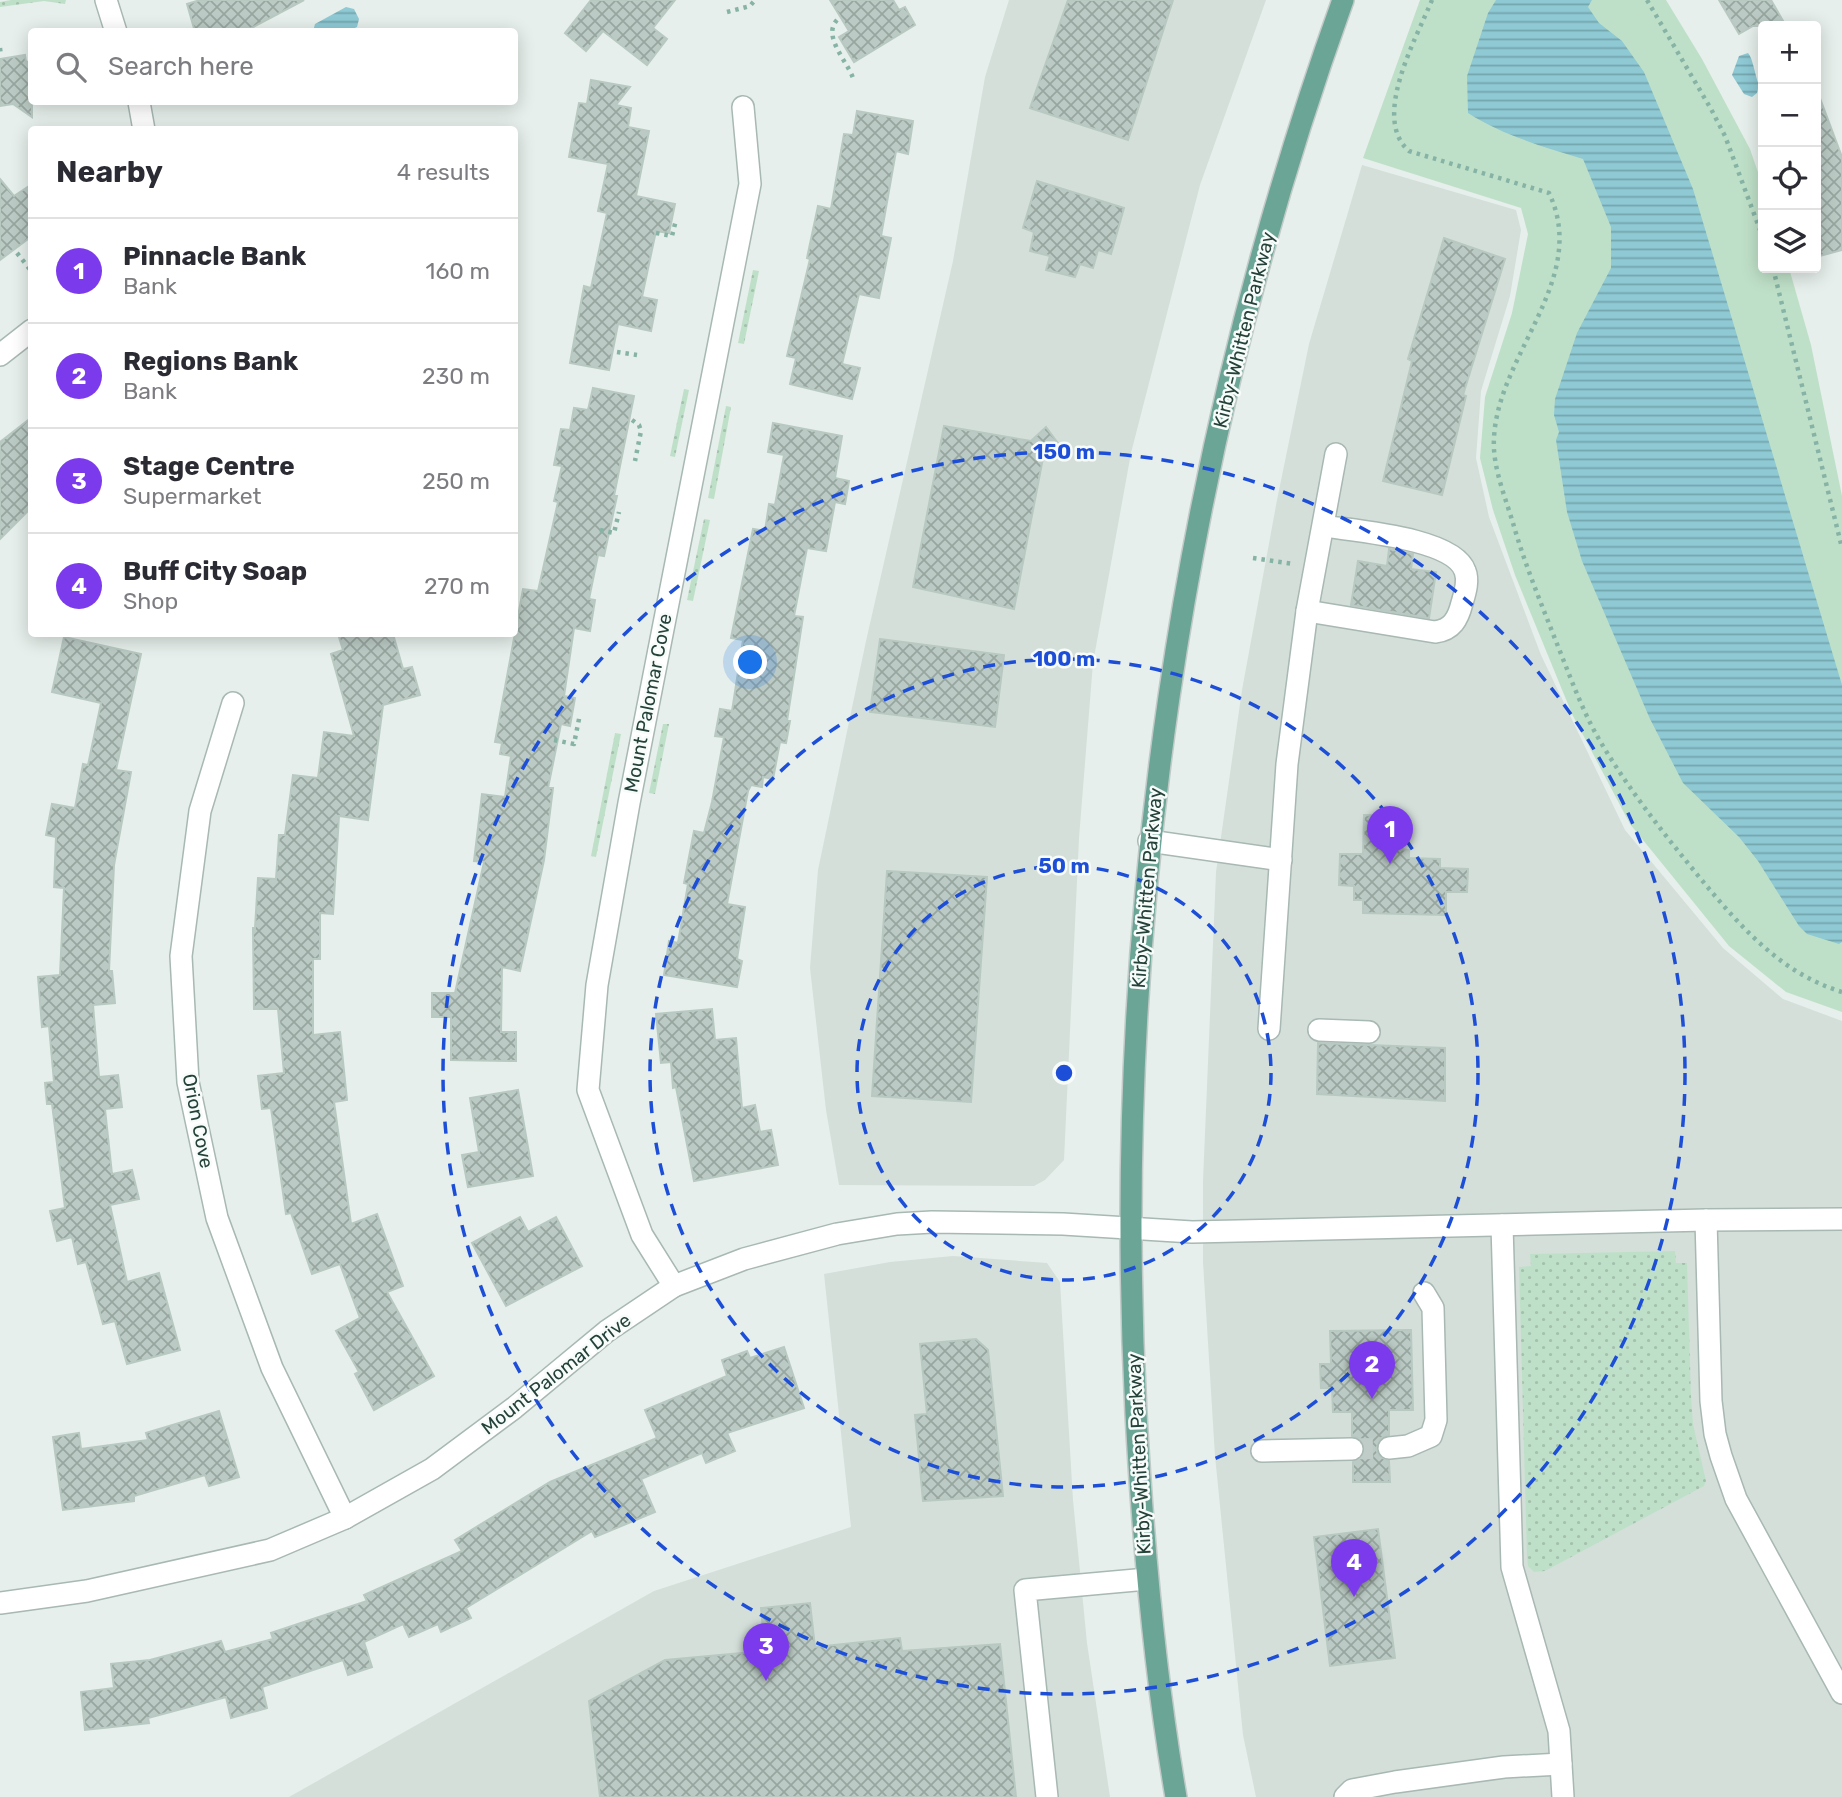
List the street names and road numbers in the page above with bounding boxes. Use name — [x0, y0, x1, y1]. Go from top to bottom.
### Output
street label: Kirby-Whitten Parkway — [1208, 230, 1280, 430]
street label: Mount Palomar Cove — [619, 612, 677, 794]
street label: Kirby-Whitten Parkway — [1127, 787, 1167, 989]
street label: Orion Cove — [178, 1072, 218, 1170]
street label: Mount Palomar Drive — [477, 1308, 635, 1440]
street label: Kirby-Whitten Parkway — [1122, 1353, 1156, 1555]

